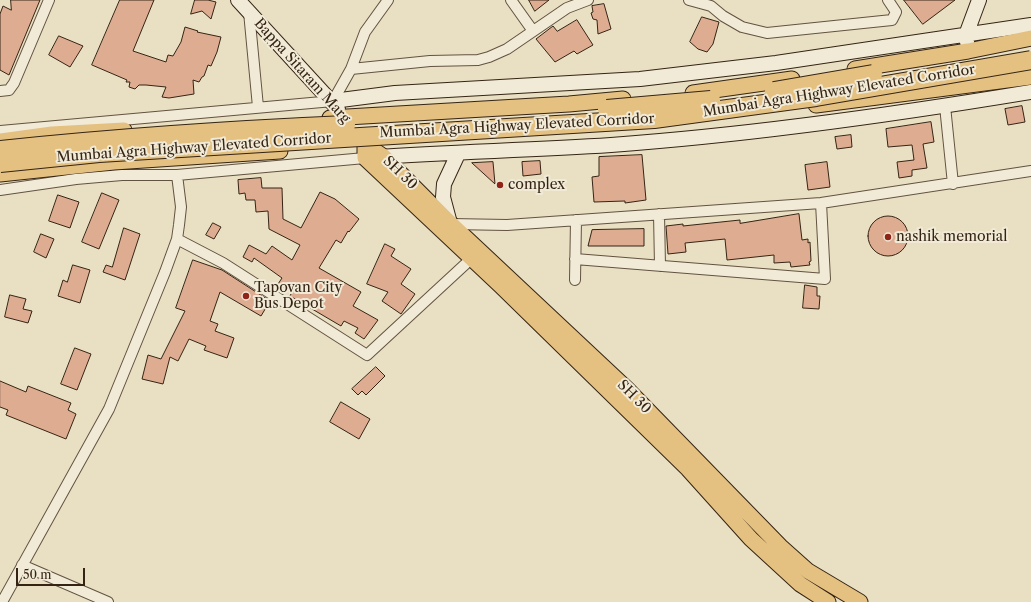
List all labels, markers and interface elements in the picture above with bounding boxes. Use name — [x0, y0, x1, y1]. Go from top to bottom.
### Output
street label: Bappa Sitaram Marg — [251, 15, 353, 127]
street label: Mumbai Agra Highway Elevated Corridor — [702, 61, 976, 121]
street label: Mumbai Agra Highway Elevated Corridor — [379, 110, 655, 142]
street label: Mumbai Agra Highway Elevated Corridor — [56, 130, 332, 166]
street label: SH 30 — [380, 153, 420, 193]
place label: complex — [508, 177, 565, 193]
marker: complex — [495, 180, 505, 190]
place label: nashik memorial — [896, 229, 1007, 245]
marker: nashik memorial — [883, 232, 893, 242]
place label: Tapovan City Bus Depot — [254, 280, 342, 312]
marker: Tapovan City Bus Depot — [241, 291, 251, 301]
street label: SH 30 — [614, 377, 654, 417]
scale bar — [18, 560, 87, 586]
text: 50 m — [23, 567, 52, 582]

